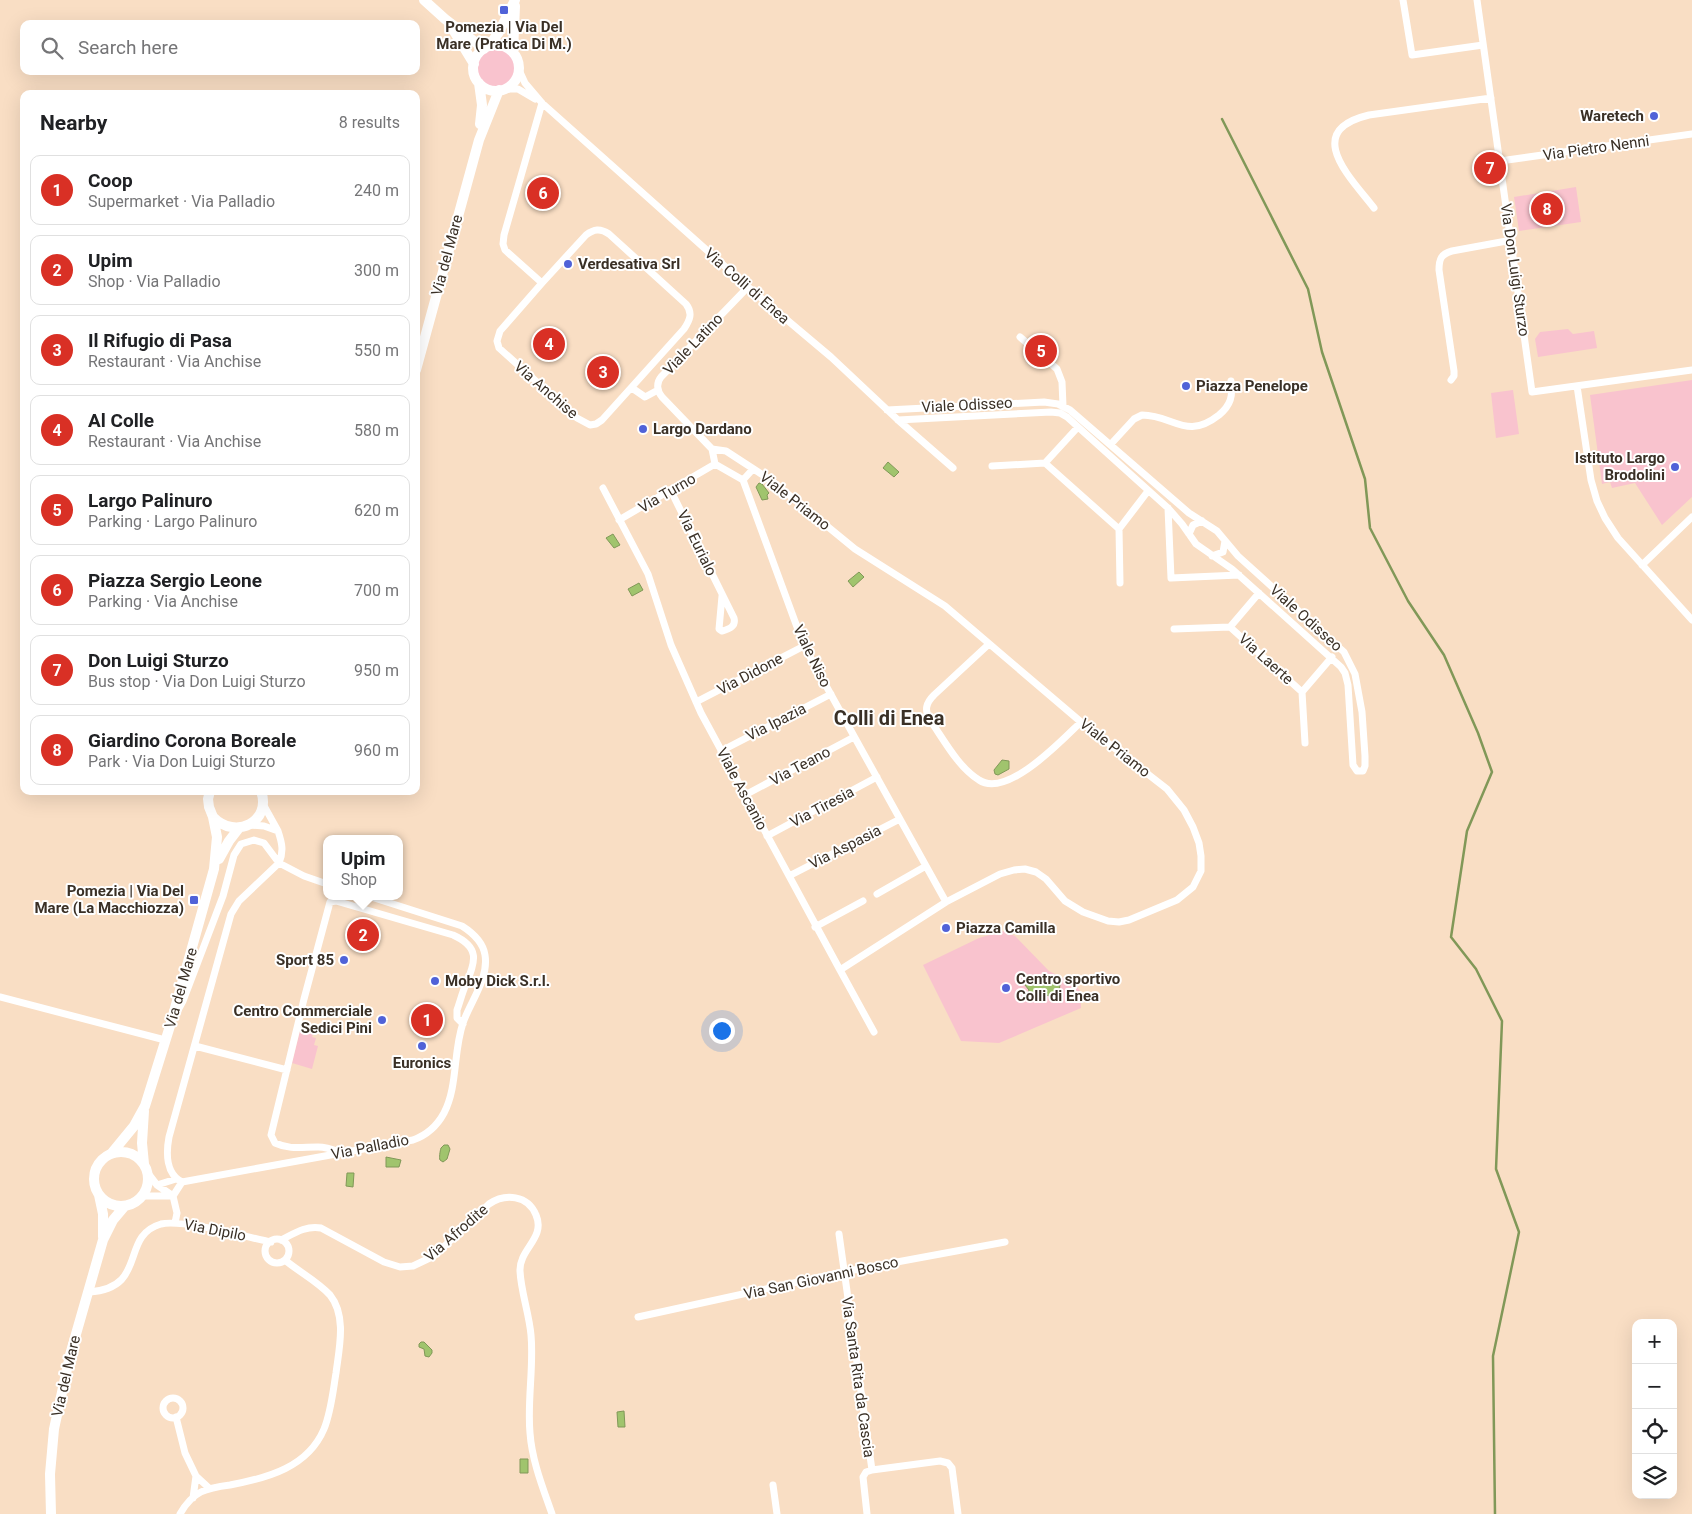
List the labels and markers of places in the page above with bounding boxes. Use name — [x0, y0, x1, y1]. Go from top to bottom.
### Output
marker: Pomezia | Via Del Mare (Pratica Di M.) — [498, 4, 510, 16]
place label: Pomezia | Via Del Mare (Pratica Di M.) — [436, 18, 572, 53]
place label: Waretech — [1580, 107, 1644, 125]
marker: Waretech — [1648, 110, 1660, 122]
pin: 7 — [1474, 149, 1506, 187]
pin: 6 — [527, 174, 559, 212]
pin: 8 — [1531, 190, 1563, 228]
place label: Verdesativa Srl — [578, 255, 680, 273]
marker: Verdesativa Srl — [562, 258, 574, 270]
pin: 4 — [533, 325, 565, 363]
pin: 5 — [1025, 332, 1057, 370]
pin: 3 — [587, 353, 619, 391]
place label: Piazza Penelope — [1196, 377, 1308, 395]
marker: Piazza Penelope — [1180, 380, 1192, 392]
place label: Largo Dardano — [653, 420, 752, 438]
marker: Largo Dardano — [637, 423, 649, 435]
place label: Istituto Largo Brodolini — [1575, 449, 1665, 484]
marker: Istituto Largo Brodolini — [1669, 461, 1681, 473]
place label: Pomezia | Via Del Mare (La Macchiozza) — [34, 882, 184, 917]
marker: Pomezia | Via Del Mare (La Macchiozza) — [188, 894, 200, 906]
pin: 2 — [347, 916, 379, 954]
place label: Piazza Camilla — [956, 919, 1055, 937]
marker: Piazza Camilla — [940, 922, 952, 934]
place label: Sport 85 — [276, 951, 334, 969]
marker: Sport 85 — [338, 954, 350, 966]
place label: Centro sportivo Colli di Enea — [1016, 970, 1120, 1005]
place label: Moby Dick S.r.l. — [445, 972, 550, 990]
marker: Moby Dick S.r.l. — [429, 975, 441, 987]
marker: Centro sportivo Colli di Enea — [1000, 982, 1012, 994]
pin: 1 — [411, 1001, 443, 1039]
place label: Centro Commerciale Sedici Pini — [234, 1002, 372, 1037]
marker: Centro Commerciale Sedici Pini — [376, 1014, 388, 1026]
marker: Euronics — [416, 1040, 428, 1052]
place label: Euronics — [393, 1054, 451, 1072]

